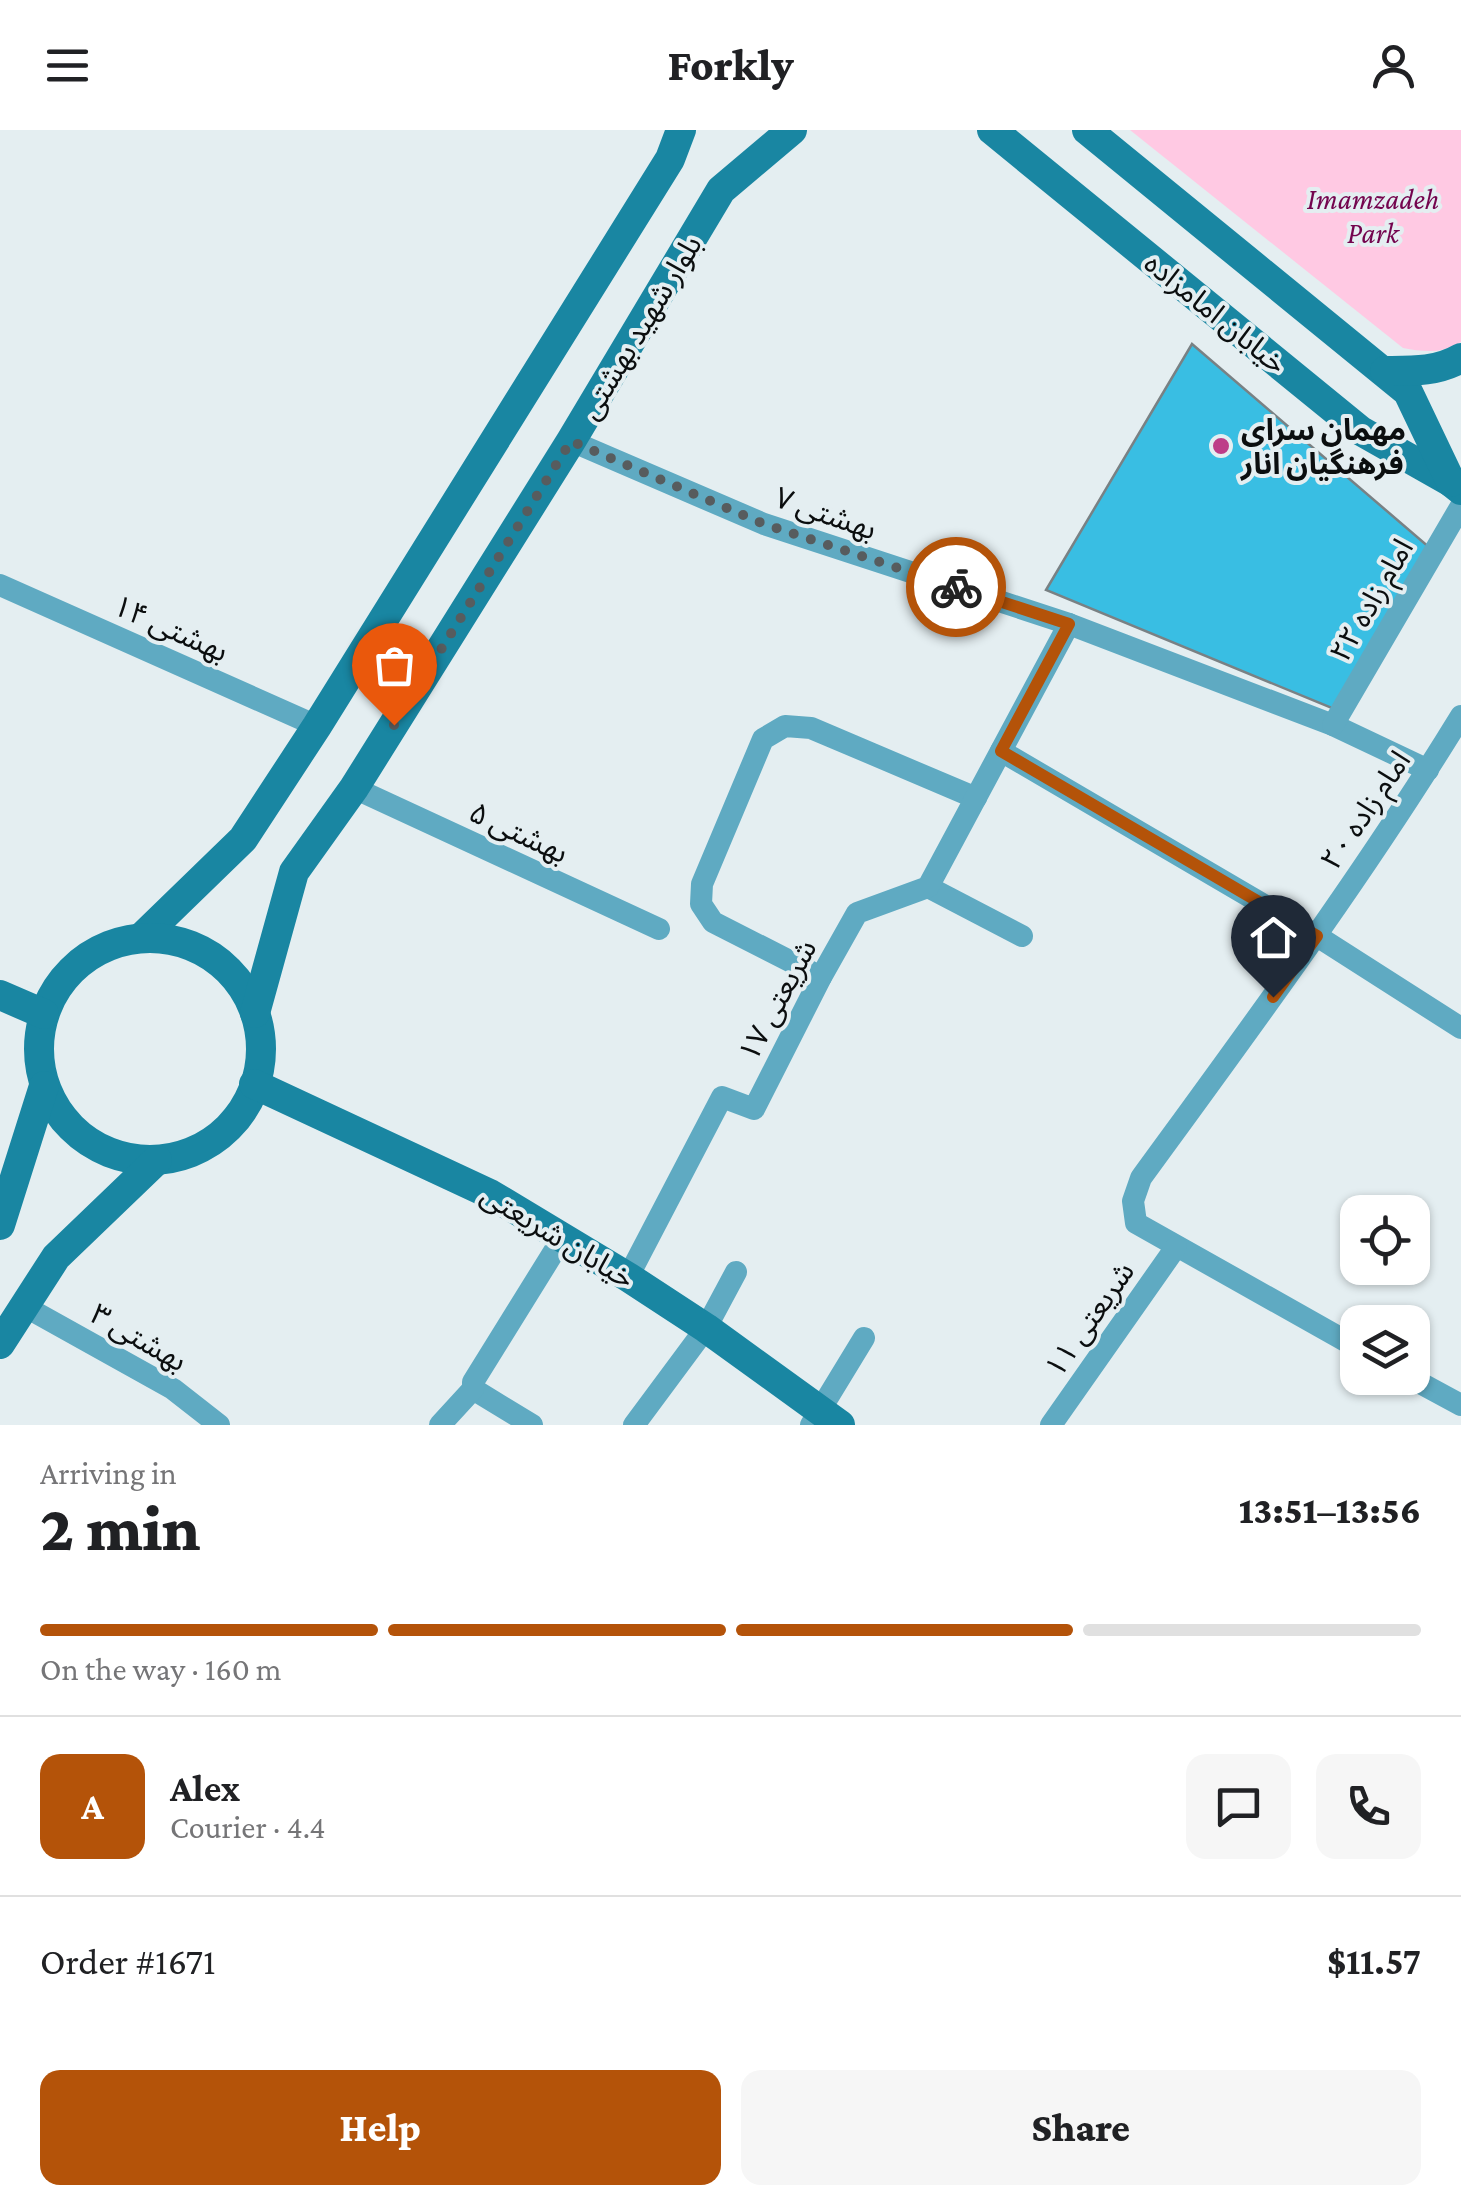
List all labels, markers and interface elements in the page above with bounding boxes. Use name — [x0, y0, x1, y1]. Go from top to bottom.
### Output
icon: menu — [40, 38, 95, 93]
icon: person — [1366, 38, 1421, 93]
text: Forkly — [667, 40, 794, 90]
park label: Imamzadeh Park — [1307, 182, 1439, 249]
street label: بلوار شهید بهشتی — [572, 229, 709, 425]
street label: خیابان امامزاده — [1138, 246, 1293, 381]
place label: مهمان سرای فرهنگیان انار — [1239, 413, 1406, 481]
marker: مهمان سرای فرهنگیان انار — [1210, 435, 1232, 457]
street label: بهشتی ۷ — [771, 480, 881, 547]
street label: امام زاده ۲۲ — [1323, 533, 1424, 670]
courier — [906, 537, 1006, 637]
icon: bike — [929, 560, 984, 615]
street label: بهشتی ۱۴ — [108, 588, 233, 669]
pin — [352, 623, 437, 726]
icon: bag — [367, 638, 422, 693]
street label: امام زاده ۲۰ — [1313, 745, 1422, 879]
street label: بهشتی ۵ — [464, 795, 573, 870]
pin — [1231, 895, 1316, 998]
icon: home — [1246, 910, 1301, 965]
street label: شریعتی ۱۷ — [731, 934, 824, 1067]
street label: خیابان شریعتی — [475, 1177, 641, 1296]
map controls — [1340, 1195, 1430, 1395]
button: locate — [1340, 1195, 1430, 1285]
street label: شریعتی ۱۱ — [1038, 1255, 1141, 1383]
street label: بهشتی ۳ — [85, 1296, 193, 1378]
button: layers — [1340, 1305, 1430, 1395]
text: Arriving in — [40, 1455, 177, 1491]
text: 13:51–13:56 — [1239, 1489, 1421, 1531]
text: 2 min — [40, 1492, 201, 1564]
text: On the way · 160 m — [40, 1651, 282, 1687]
button: chat — [1186, 1754, 1291, 1859]
button: phone — [1316, 1754, 1421, 1859]
text: Alex — [170, 1767, 240, 1809]
text: A — [81, 1785, 104, 1827]
text: Courier · 4.4 — [170, 1809, 326, 1845]
text: Order #1671 — [40, 1940, 216, 1982]
text: $11.57 — [1327, 1940, 1421, 1982]
button: Help — [40, 2070, 721, 2185]
button: Share — [741, 2070, 1421, 2185]

